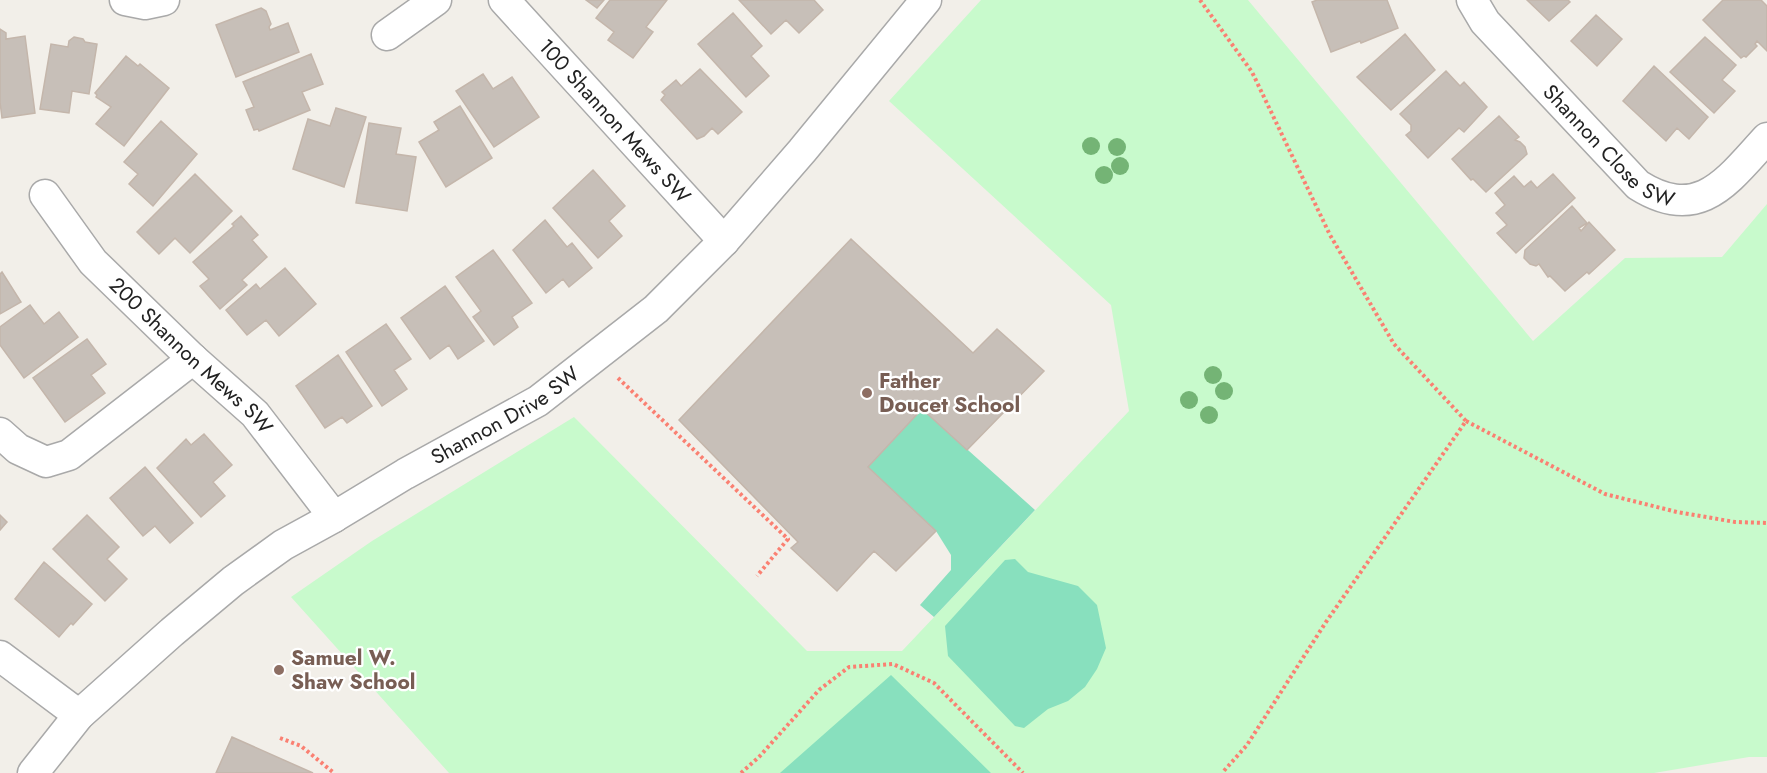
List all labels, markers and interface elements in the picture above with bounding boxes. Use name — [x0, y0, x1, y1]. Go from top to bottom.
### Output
street label: 100 Shannon Mews SW — [532, 32, 698, 210]
street label: Shannon Close SW — [1536, 78, 1678, 215]
street label: 200 Shannon Mews SW — [102, 270, 280, 440]
street label: Shannon Drive SW — [425, 359, 586, 472]
place label: Father Doucet School — [879, 366, 1020, 420]
marker: Father Doucet School — [860, 386, 874, 400]
place label: Samuel W. Shaw School — [291, 643, 415, 697]
marker: Samuel W. Shaw School — [272, 663, 286, 677]

